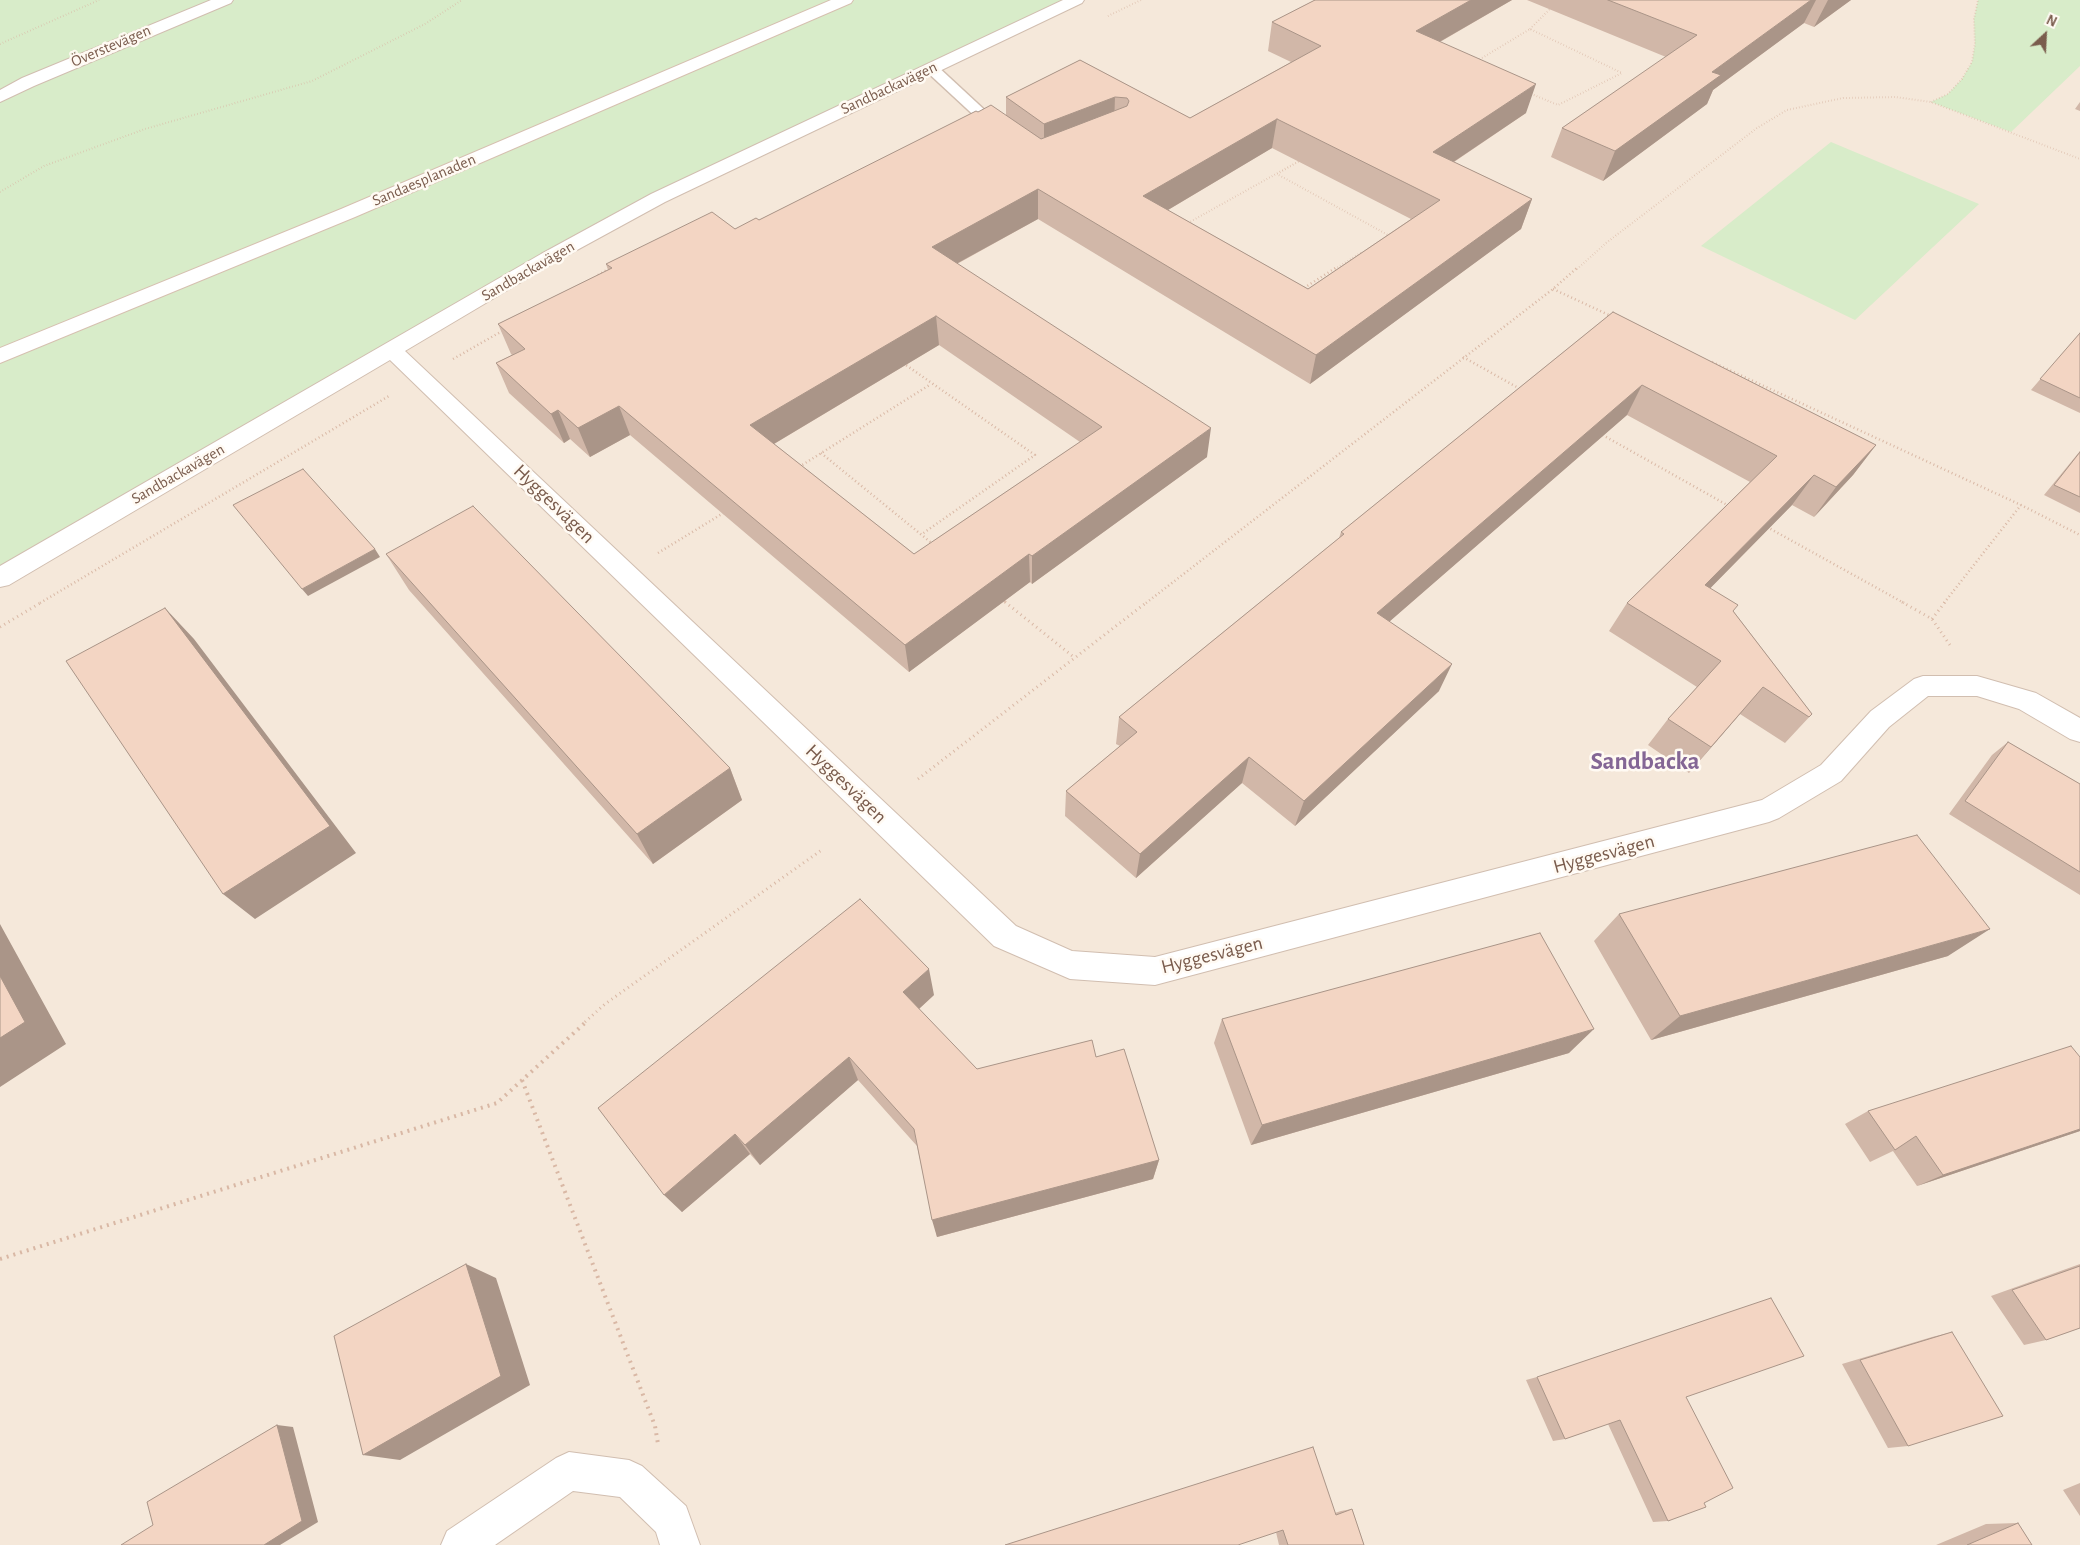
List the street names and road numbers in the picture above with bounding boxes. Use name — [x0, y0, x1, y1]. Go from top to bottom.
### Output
street label: Överstevägen — [68, 21, 154, 71]
street label: Sandbackavägen — [838, 57, 940, 119]
street label: Sandaesplanaden — [369, 150, 479, 210]
street label: Sandbackavägen — [478, 237, 578, 305]
street label: Sandbackavägen — [128, 440, 228, 508]
street label: Hyggesvägen — [508, 459, 600, 549]
street label: Hyggesvägen — [800, 739, 892, 829]
street label: Hyggesvägen — [1551, 829, 1657, 879]
street label: Hyggesvägen — [1159, 931, 1265, 979]

